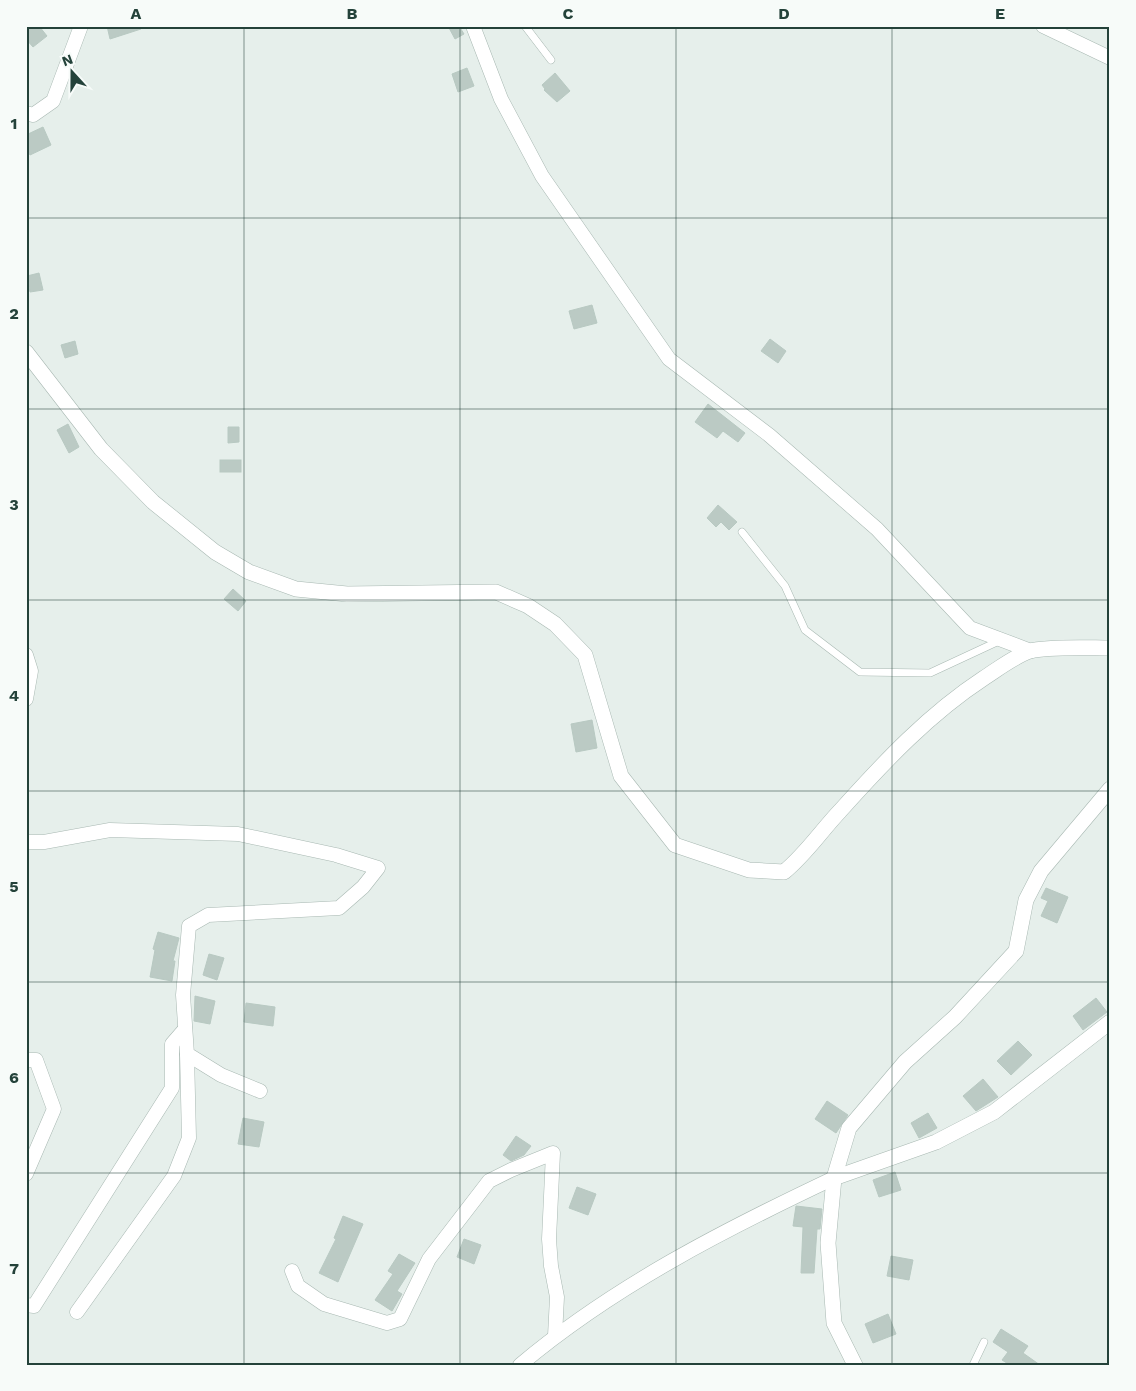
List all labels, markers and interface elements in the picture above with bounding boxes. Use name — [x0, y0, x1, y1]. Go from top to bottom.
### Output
text: A — [131, 4, 142, 23]
text: B — [347, 4, 358, 23]
text: C — [563, 4, 574, 23]
text: D — [778, 4, 790, 23]
text: E — [995, 4, 1005, 23]
north arrow — [48, 48, 98, 98]
text: N — [60, 51, 75, 69]
text: 1 — [11, 114, 17, 133]
text: 2 — [9, 304, 19, 323]
text: 3 — [9, 495, 19, 514]
text: 4 — [9, 686, 19, 705]
text: 5 — [9, 877, 19, 896]
text: 6 — [9, 1068, 19, 1087]
text: 7 — [9, 1259, 19, 1278]

